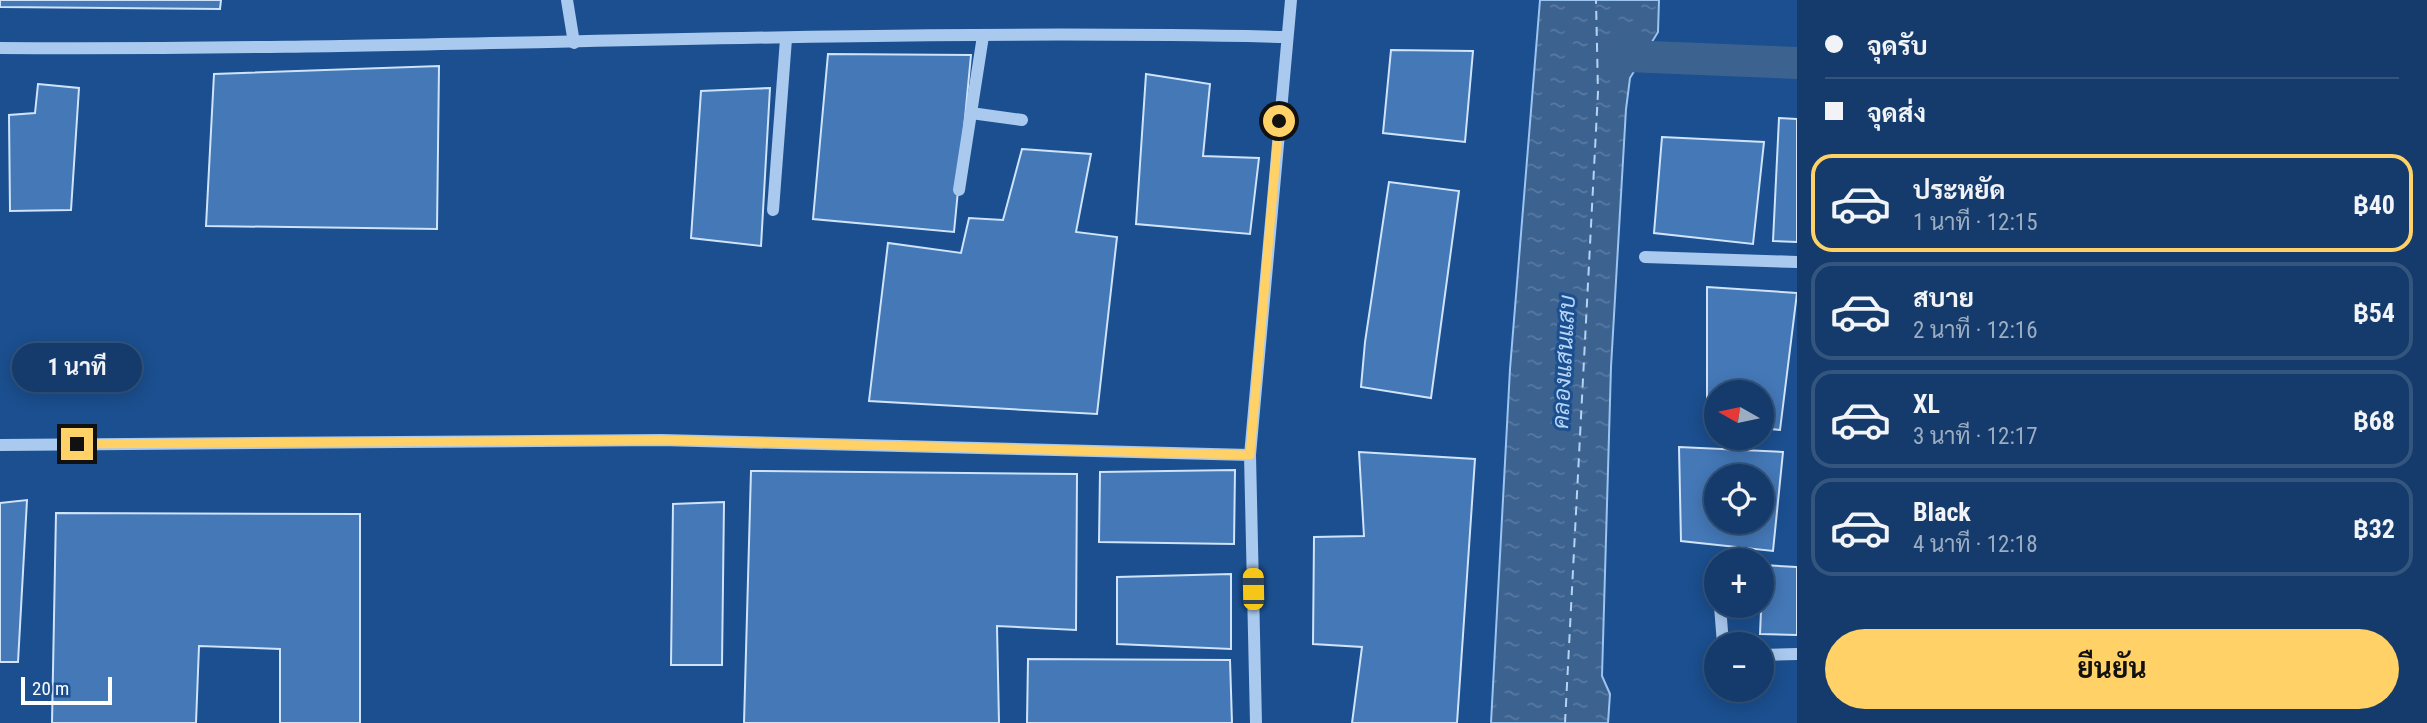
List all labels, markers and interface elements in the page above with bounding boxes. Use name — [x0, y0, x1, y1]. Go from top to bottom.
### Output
text: จุดรับ — [1867, 31, 1928, 61]
text: จุดส่ง — [1867, 98, 1926, 128]
route start — [1263, 105, 1295, 137]
icon: car — [1829, 172, 1892, 235]
text: ประหยัด — [1913, 175, 2006, 205]
text: ฿40 — [2353, 190, 2395, 220]
text: 1 นาที · 12:15 — [1913, 209, 2038, 236]
icon: car — [1829, 280, 1892, 343]
text: สบาย — [1913, 283, 1974, 313]
water label: คลองแสนแสบ — [1547, 294, 1581, 430]
text: ฿54 — [2353, 298, 2395, 328]
text: 2 นาที · 12:16 — [1913, 317, 2038, 344]
callout: 1 นาที — [12, 342, 142, 392]
text: 1 นาที — [47, 354, 107, 381]
north arrow — [1704, 380, 1774, 450]
map controls — [1704, 380, 1774, 702]
icon: car — [1829, 388, 1892, 451]
text: XL — [1913, 389, 1940, 419]
text: ฿68 — [2353, 406, 2395, 436]
text: 3 นาที · 12:17 — [1913, 423, 2038, 450]
route end — [61, 428, 93, 460]
button: locate — [1704, 464, 1774, 534]
icon: car — [1829, 496, 1892, 559]
text: Black — [1913, 497, 1971, 527]
text: ฿32 — [2353, 514, 2395, 544]
text: 4 นาที · 12:18 — [1913, 531, 2038, 558]
button: + — [1704, 548, 1774, 618]
car — [1243, 568, 1264, 610]
button: ยืนยัน — [1825, 629, 2399, 709]
button: − — [1704, 632, 1774, 702]
scale bar — [21, 674, 112, 706]
text: 20 m — [32, 677, 69, 700]

